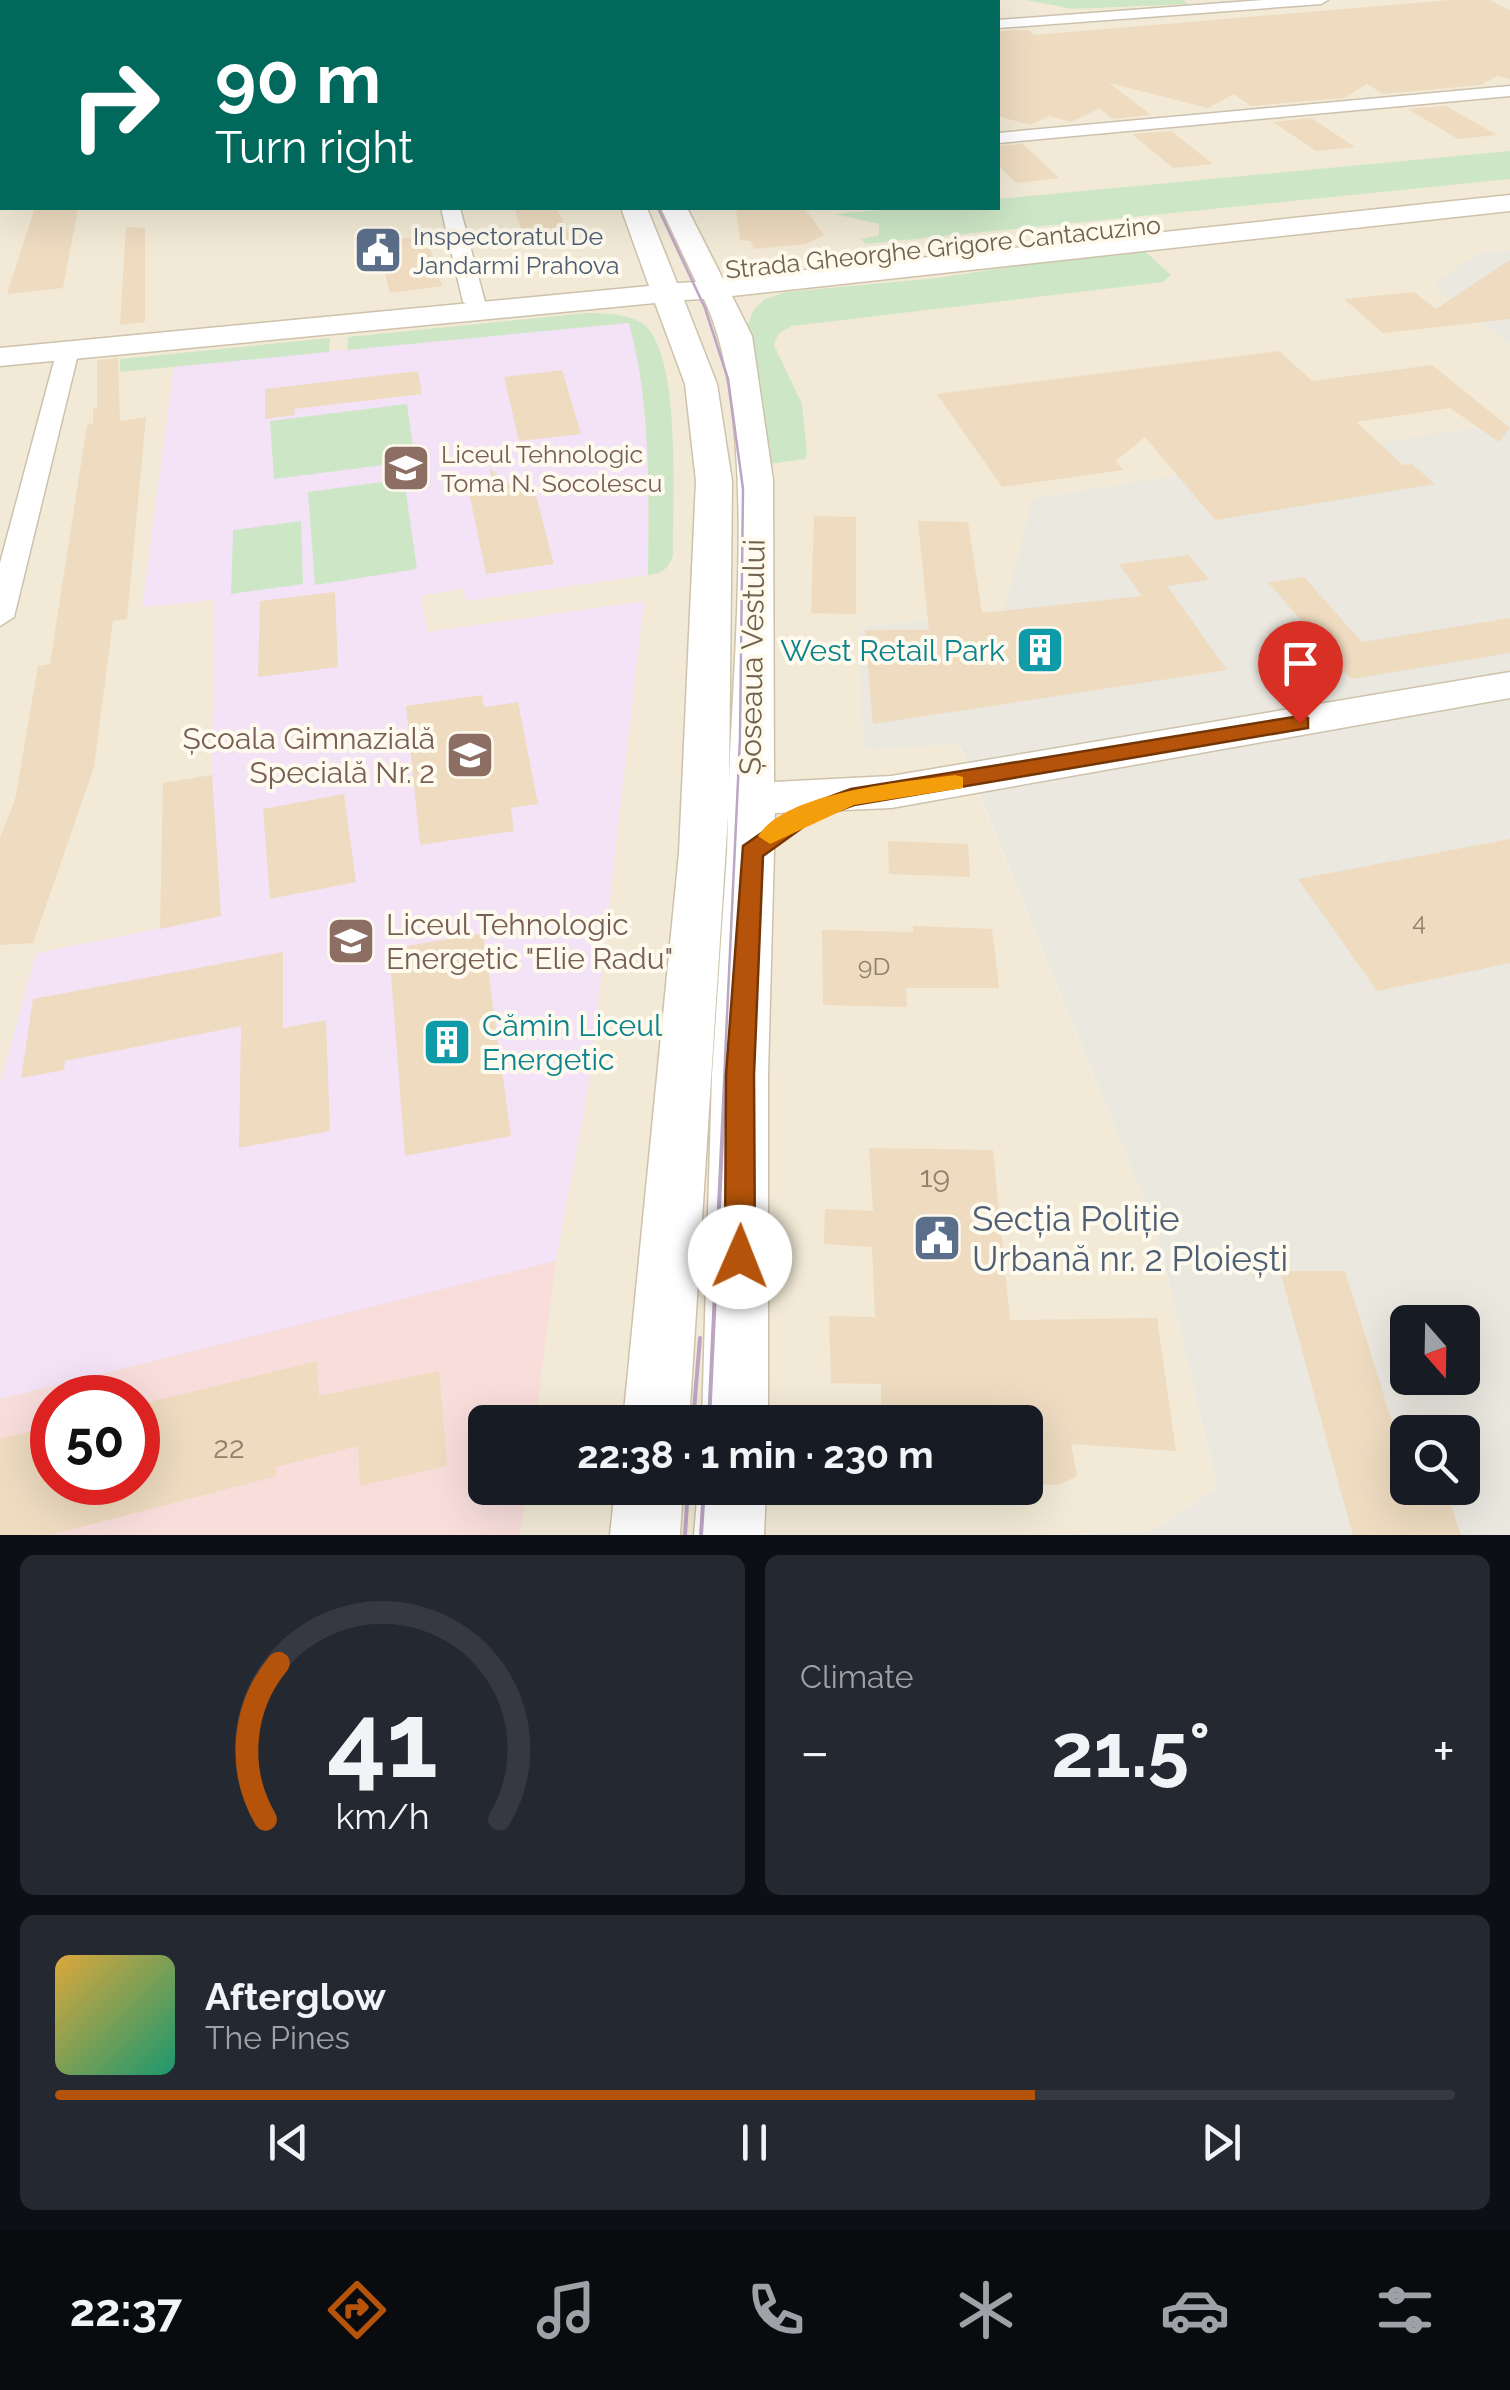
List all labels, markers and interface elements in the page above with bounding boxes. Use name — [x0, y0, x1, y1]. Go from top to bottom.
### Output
text: 90 m — [215, 37, 381, 119]
icon: right — [50, 40, 180, 170]
text: Turn right — [215, 121, 413, 174]
street label: Strada Gheorghe Grigore Cantacuzino — [724, 209, 1162, 285]
place label: Inspectoratul De Jandarmi Prahova — [413, 221, 619, 280]
public building icon: Inspectoratul De Jandarmi Prahova — [352, 224, 404, 276]
place label: Liceul Tehnologic Toma N. Socolescu — [441, 439, 662, 498]
school or university icon: Liceul Tehnologic Toma N. Socolescu — [380, 442, 432, 494]
street label: Șoseaua Vestului — [732, 539, 772, 775]
pin — [1258, 621, 1343, 724]
building icon: West Retail Park — [1014, 624, 1066, 676]
place label: West Retail Park — [780, 633, 1005, 668]
icon: arrive — [1273, 636, 1328, 691]
place label: Școala Gimnazială Specială Nr. 2 — [183, 721, 435, 790]
school or university icon: Școala Gimnazială Specială Nr. 2 — [444, 729, 496, 781]
house number: 4 — [1412, 906, 1426, 936]
place label: Liceul Tehnologic Energetic "Elie Radu" — [386, 907, 673, 976]
school or university icon: Liceul Tehnologic Energetic "Elie Radu" — [325, 915, 377, 967]
house number: 9D — [858, 951, 890, 981]
place label: Cămin Liceul Energetic — [482, 1008, 663, 1077]
building icon: Cămin Liceul Energetic — [421, 1016, 473, 1068]
house number: 19 — [920, 1159, 950, 1194]
place label: Secția Poliție Urbană nr. 2 Ploiești — [972, 1198, 1288, 1279]
position arrow — [688, 1205, 792, 1309]
public building icon: Secția Poliție Urbană nr. 2 Ploiești — [911, 1212, 963, 1264]
north arrow — [1390, 1305, 1480, 1395]
map controls — [1390, 1305, 1480, 1505]
speed limit sign: 50 — [30, 1375, 160, 1505]
button: search — [1390, 1415, 1480, 1505]
house number: 22 — [213, 1430, 245, 1465]
text: 22:38 · 1 min · 230 m — [577, 1432, 934, 1477]
text: Climate — [800, 1658, 914, 1695]
text: 41 — [327, 1679, 438, 1801]
text: 21.5° — [1051, 1706, 1210, 1795]
text: − — [800, 1719, 830, 1784]
text: + — [1432, 1719, 1455, 1784]
text: km/h — [335, 1795, 430, 1837]
text: Afterglow — [205, 1974, 386, 2019]
text: The Pines — [205, 2019, 350, 2056]
icon: previous — [261, 2115, 316, 2170]
icon: pause — [727, 2115, 782, 2170]
icon: next — [1194, 2115, 1249, 2170]
icon: directions — [322, 2275, 392, 2345]
icon: music — [531, 2275, 601, 2345]
icon: phone — [741, 2275, 811, 2345]
icon: climate — [951, 2275, 1021, 2345]
icon: car — [1160, 2275, 1230, 2345]
icon: filters — [1370, 2275, 1440, 2345]
text: 22:37 — [70, 2284, 182, 2337]

